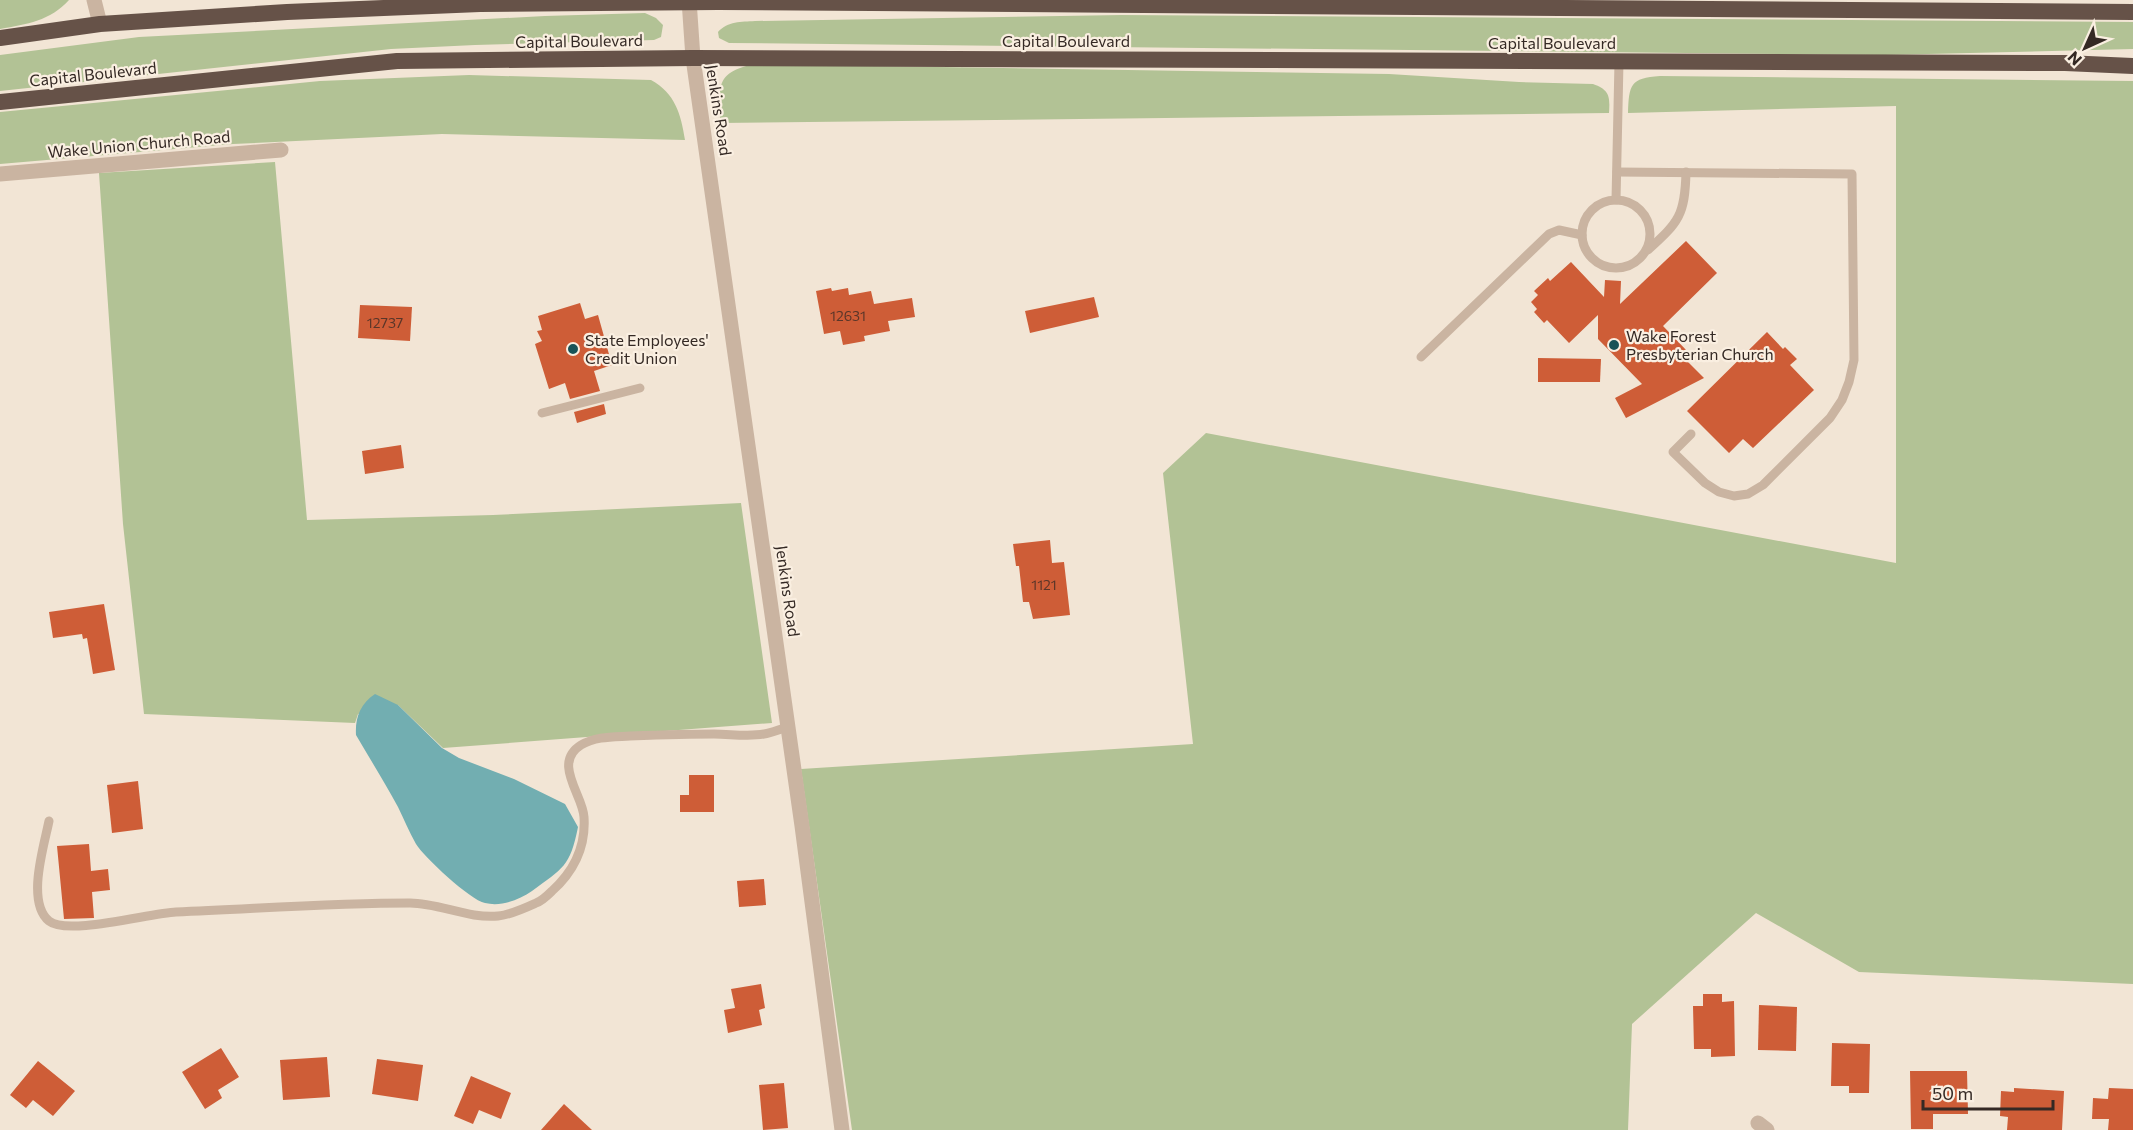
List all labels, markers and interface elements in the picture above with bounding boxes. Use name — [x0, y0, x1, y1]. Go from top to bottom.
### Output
north arrow — [2055, 18, 2115, 78]
street label: Capital Boulevard — [515, 30, 643, 51]
street label: Capital Boulevard — [1002, 31, 1130, 50]
street label: Capital Boulevard — [1488, 33, 1616, 52]
text: N — [2063, 48, 2085, 70]
street label: Capital Boulevard — [28, 57, 158, 90]
street label: Jenkins Road — [703, 63, 736, 157]
street label: Wake Union Church Road — [47, 126, 231, 161]
house number: 12631 — [830, 307, 866, 324]
house number: 12737 — [367, 314, 403, 331]
place label: Wake Forest Presbyterian Church — [1626, 326, 1774, 363]
place label: State Employees' Credit Union — [585, 330, 709, 367]
marker: Wake Forest Presbyterian Church — [1607, 338, 1621, 352]
marker: State Employees' Credit Union — [566, 342, 580, 356]
street label: Jenkins Road — [773, 544, 804, 638]
house number: 1121 — [1031, 576, 1057, 593]
scale bar — [1923, 1073, 2054, 1111]
text: 50 m — [1932, 1082, 1973, 1104]

